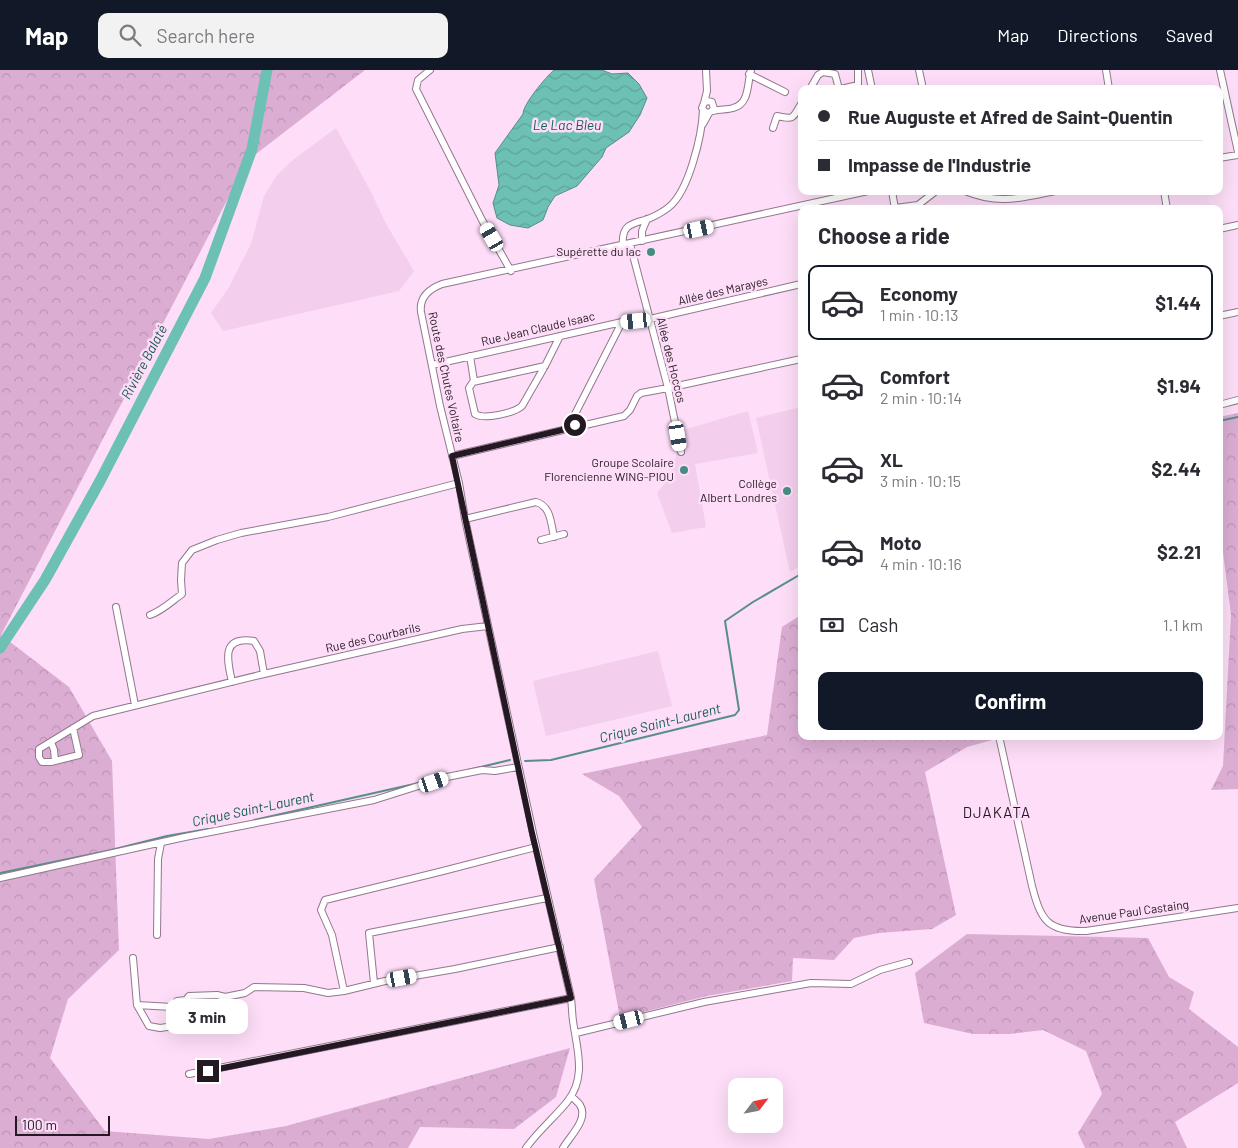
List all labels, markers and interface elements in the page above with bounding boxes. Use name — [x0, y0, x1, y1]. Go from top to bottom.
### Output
search box — [98, 13, 448, 58]
text: Map — [25, 21, 68, 50]
icon: search — [116, 21, 144, 49]
text: Search here — [156, 24, 255, 47]
text: Map — [997, 24, 1029, 46]
text: Directions — [1057, 24, 1138, 46]
text: Saved — [1166, 24, 1213, 46]
text: Rue Auguste et Afred de Saint-Quentin — [848, 105, 1173, 128]
water label: Le Lac Bleu — [533, 116, 601, 133]
text: Impasse de l'Industrie — [848, 153, 1031, 176]
car — [682, 219, 715, 239]
car — [478, 220, 505, 254]
text: Choose a ride — [818, 222, 950, 248]
place label: Supérette du lac — [556, 244, 641, 258]
marker: Supérette du lac — [645, 246, 657, 258]
street label: Allée des Marayes — [677, 273, 769, 307]
icon: car — [820, 280, 865, 325]
text: Economy — [880, 282, 958, 305]
text: $1.44 — [1155, 291, 1201, 314]
text: 1 min · 10:13 — [880, 305, 958, 324]
street label: Rue Jean Claude Isaac — [480, 308, 596, 348]
street label: Route des Chutes Voltaire — [426, 310, 468, 443]
car — [620, 312, 651, 330]
street label: Allée des Hoccos — [655, 315, 689, 404]
water label: Rivière Balaté — [117, 322, 170, 402]
icon: car — [820, 363, 865, 408]
text: Comfort — [880, 365, 950, 388]
text: $1.94 — [1157, 374, 1201, 397]
text: 2 min · 10:14 — [880, 388, 962, 407]
route start — [564, 414, 586, 436]
car — [668, 420, 687, 452]
icon: car — [820, 446, 865, 491]
text: XL — [880, 448, 903, 471]
place label: Groupe Scolaire Florencienne WING-PIOU — [544, 455, 674, 483]
text: $2.44 — [1151, 457, 1201, 480]
marker: Groupe Scolaire Florencienne WING-PIOU — [678, 464, 690, 476]
text: 3 min · 10:15 — [880, 471, 961, 490]
place label: Collège Albert Londres — [700, 476, 777, 504]
marker: Collège Albert Londres — [781, 485, 793, 497]
icon: car — [820, 529, 865, 574]
text: Moto — [880, 531, 922, 554]
text: $2.21 — [1157, 540, 1201, 563]
text: 4 min · 10:16 — [880, 554, 962, 573]
icon: cash — [818, 611, 846, 639]
text: Cash — [858, 613, 899, 636]
text: 1.1 km — [1163, 615, 1203, 634]
street label: Rue des Courbarils — [324, 619, 422, 655]
button: Confirm — [818, 672, 1203, 730]
water label: Crique Saint-Laurent — [597, 699, 722, 746]
car — [417, 770, 450, 794]
water label: Crique Saint-Laurent — [190, 787, 316, 830]
district label: DJAKATA — [963, 803, 1031, 821]
street label: Avenue Paul Castaing — [1078, 896, 1190, 926]
car — [385, 968, 418, 988]
callout: 3 min — [167, 998, 249, 1034]
text: 3 min — [188, 1007, 226, 1026]
car — [612, 1009, 645, 1031]
route end — [197, 1060, 219, 1082]
north arrow — [728, 1078, 782, 1132]
map controls — [728, 1078, 783, 1133]
scale bar — [15, 1113, 110, 1136]
text: 100 m — [22, 1116, 57, 1133]

